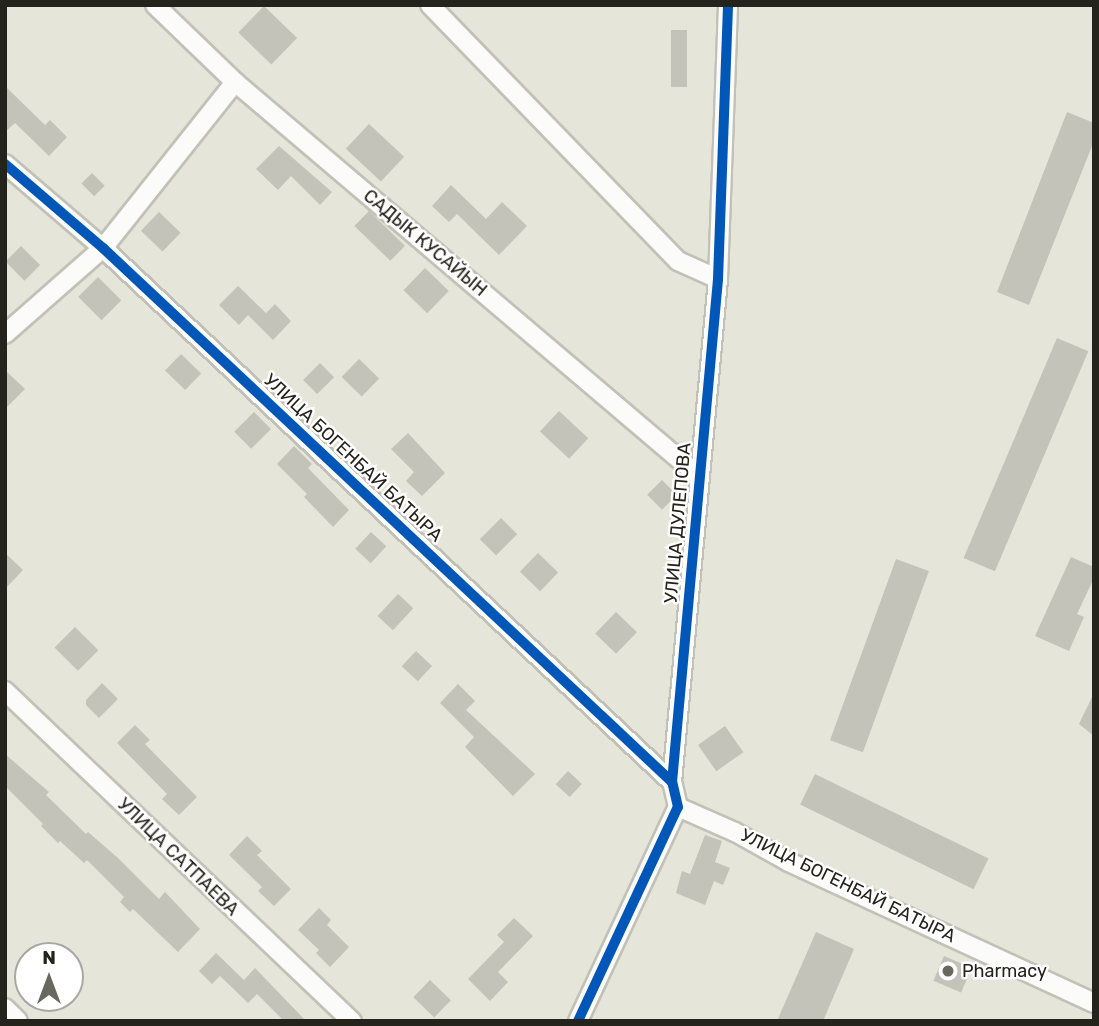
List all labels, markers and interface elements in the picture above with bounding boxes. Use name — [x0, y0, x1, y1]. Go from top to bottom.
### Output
street label: САДЫК КУСАЙЫН — [359, 185, 491, 301]
street label: УЛИЦА БОГЕНБАЙ БАТЫРА — [259, 369, 447, 547]
street label: УЛИЦА ДУЛЕПОВА — [660, 442, 696, 604]
street label: УЛИЦА САТПАЕВА — [113, 794, 243, 920]
street label: УЛИЦА БОГЕНБАЙ БАТЫРА — [737, 824, 959, 948]
north arrow — [14, 942, 84, 1012]
text: N — [42, 946, 56, 969]
place label: Pharmacy — [962, 960, 1047, 982]
marker: Pharmacy — [940, 963, 956, 979]

